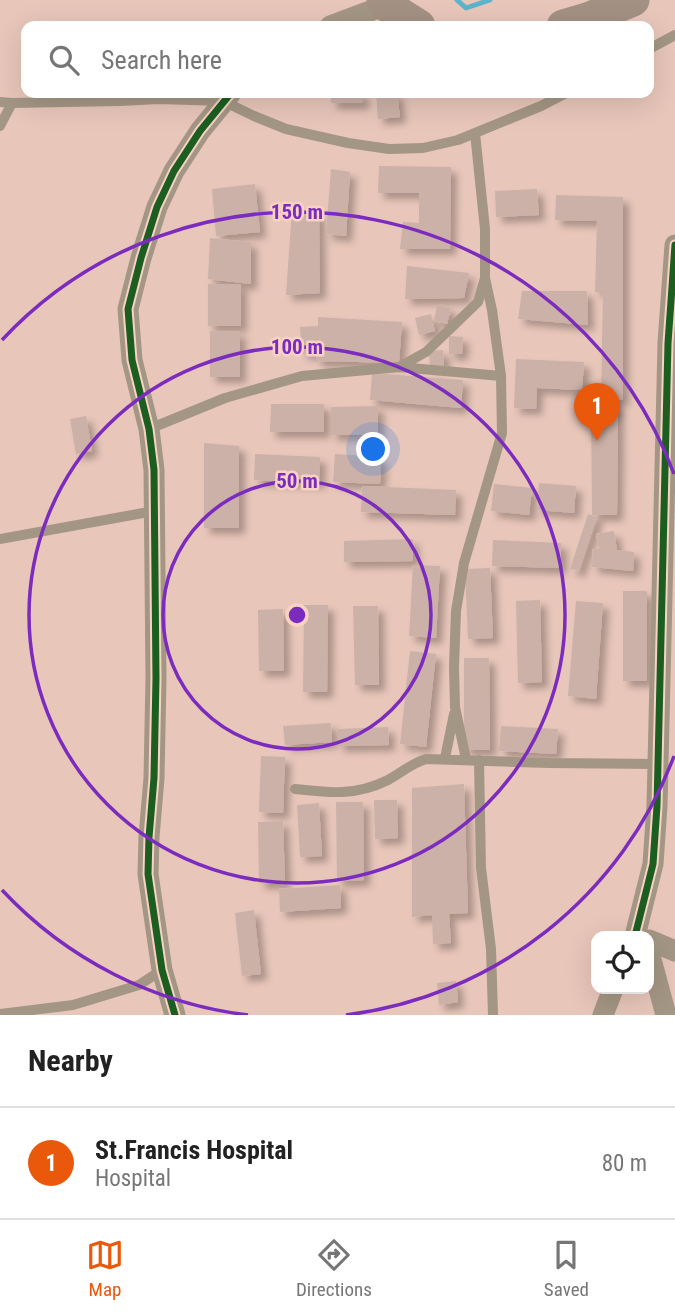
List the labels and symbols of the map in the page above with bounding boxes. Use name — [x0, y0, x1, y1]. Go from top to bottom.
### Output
text: 150 m — [271, 200, 323, 224]
text: 100 m — [271, 335, 323, 359]
pin: 1 — [574, 383, 620, 441]
your location — [356, 432, 390, 466]
text: 50 m — [276, 469, 318, 493]
centre of rings — [285, 603, 309, 627]

